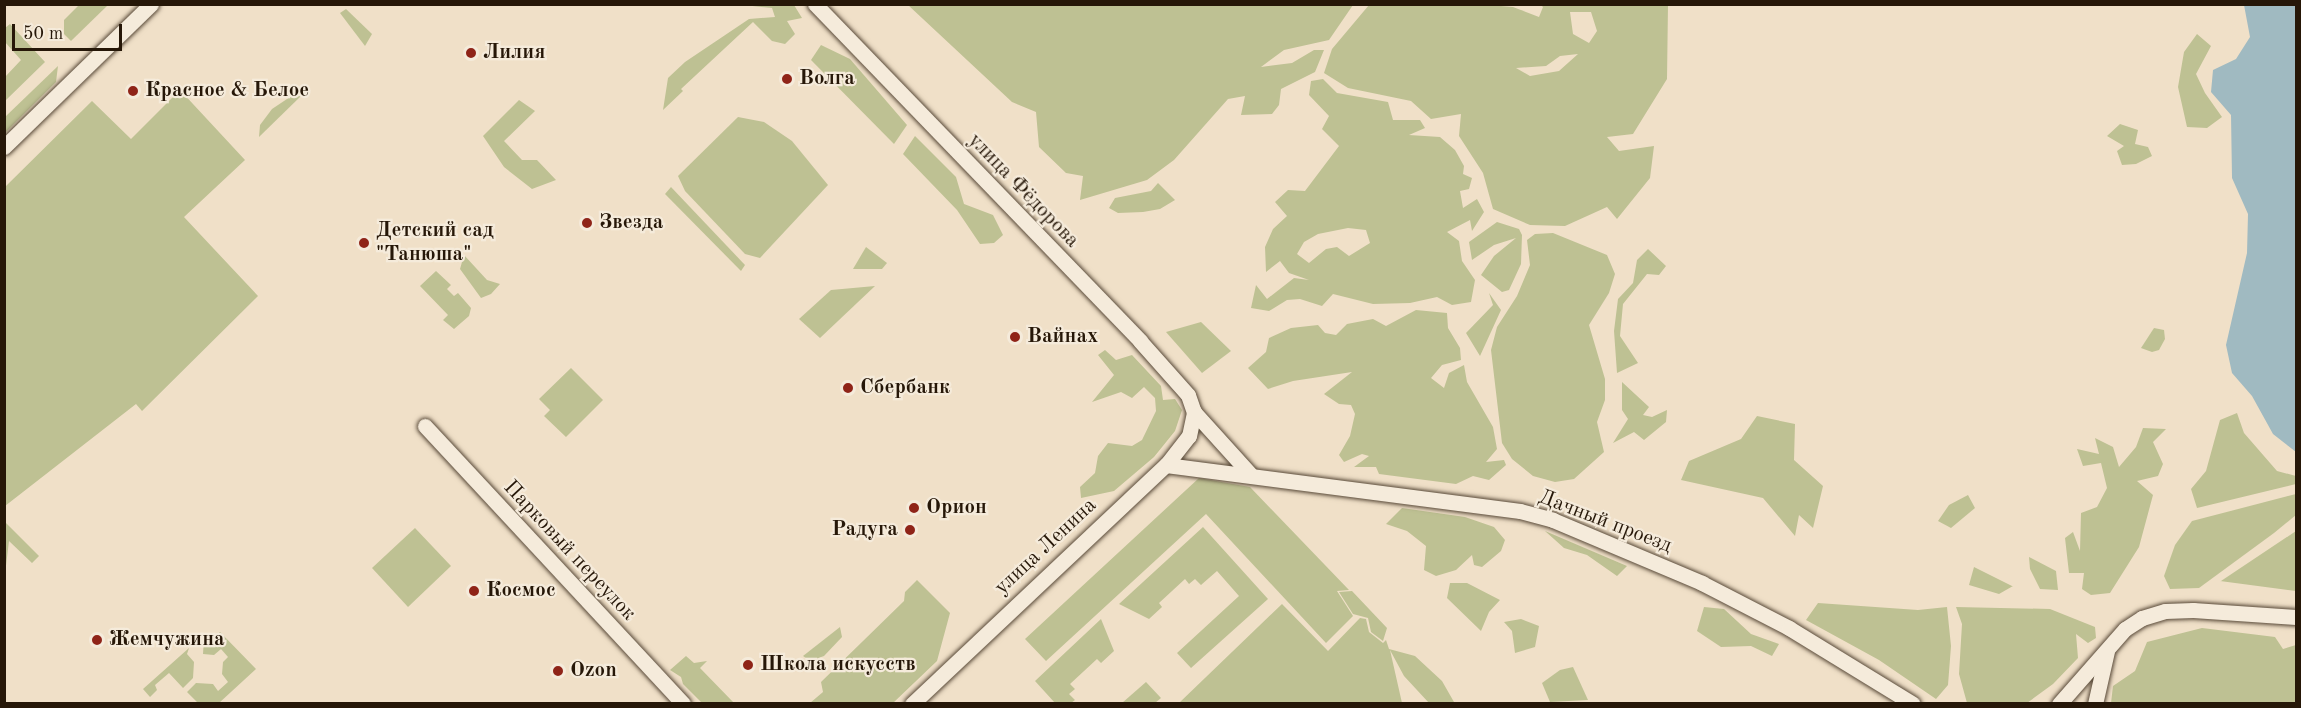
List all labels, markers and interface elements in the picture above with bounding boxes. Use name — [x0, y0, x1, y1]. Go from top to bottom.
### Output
scale bar — [15, 12, 124, 50]
text: 50 m — [23, 25, 63, 43]
place label: Лилия — [483, 40, 546, 66]
marker: Лилия — [464, 46, 478, 60]
place label: Волга — [799, 66, 855, 92]
marker: Волга — [780, 72, 794, 86]
place label: Красное & Белое — [145, 78, 309, 104]
marker: Красное & Белое — [126, 84, 140, 98]
street label: улица Фёдорова — [962, 129, 1084, 253]
place label: Звезда — [599, 210, 663, 236]
marker: Звезда — [580, 216, 594, 230]
place label: Детский сад "Танюша" — [376, 218, 494, 268]
marker: Детский сад "Танюша" — [357, 236, 371, 250]
place label: Вайнах — [1027, 324, 1098, 350]
marker: Вайнах — [1008, 330, 1022, 344]
place label: Сбербанк — [860, 375, 950, 401]
marker: Сбербанк — [841, 381, 855, 395]
street label: Парковый переулок — [497, 475, 641, 627]
street label: Дачный проезд — [1535, 485, 1675, 559]
street label: улица Ленина — [990, 493, 1102, 601]
place label: Орион — [926, 495, 987, 521]
marker: Орион — [907, 501, 921, 515]
place label: Радуга — [832, 517, 898, 543]
marker: Радуга — [903, 523, 917, 537]
place label: Космос — [486, 578, 556, 604]
marker: Космос — [467, 584, 481, 598]
place label: Жемчужина — [109, 627, 225, 653]
marker: Жемчужина — [90, 633, 104, 647]
place label: Школа искусств — [760, 652, 916, 678]
place label: Ozon — [570, 658, 617, 684]
marker: Школа искусств — [741, 658, 755, 672]
marker: Ozon — [551, 664, 565, 678]

